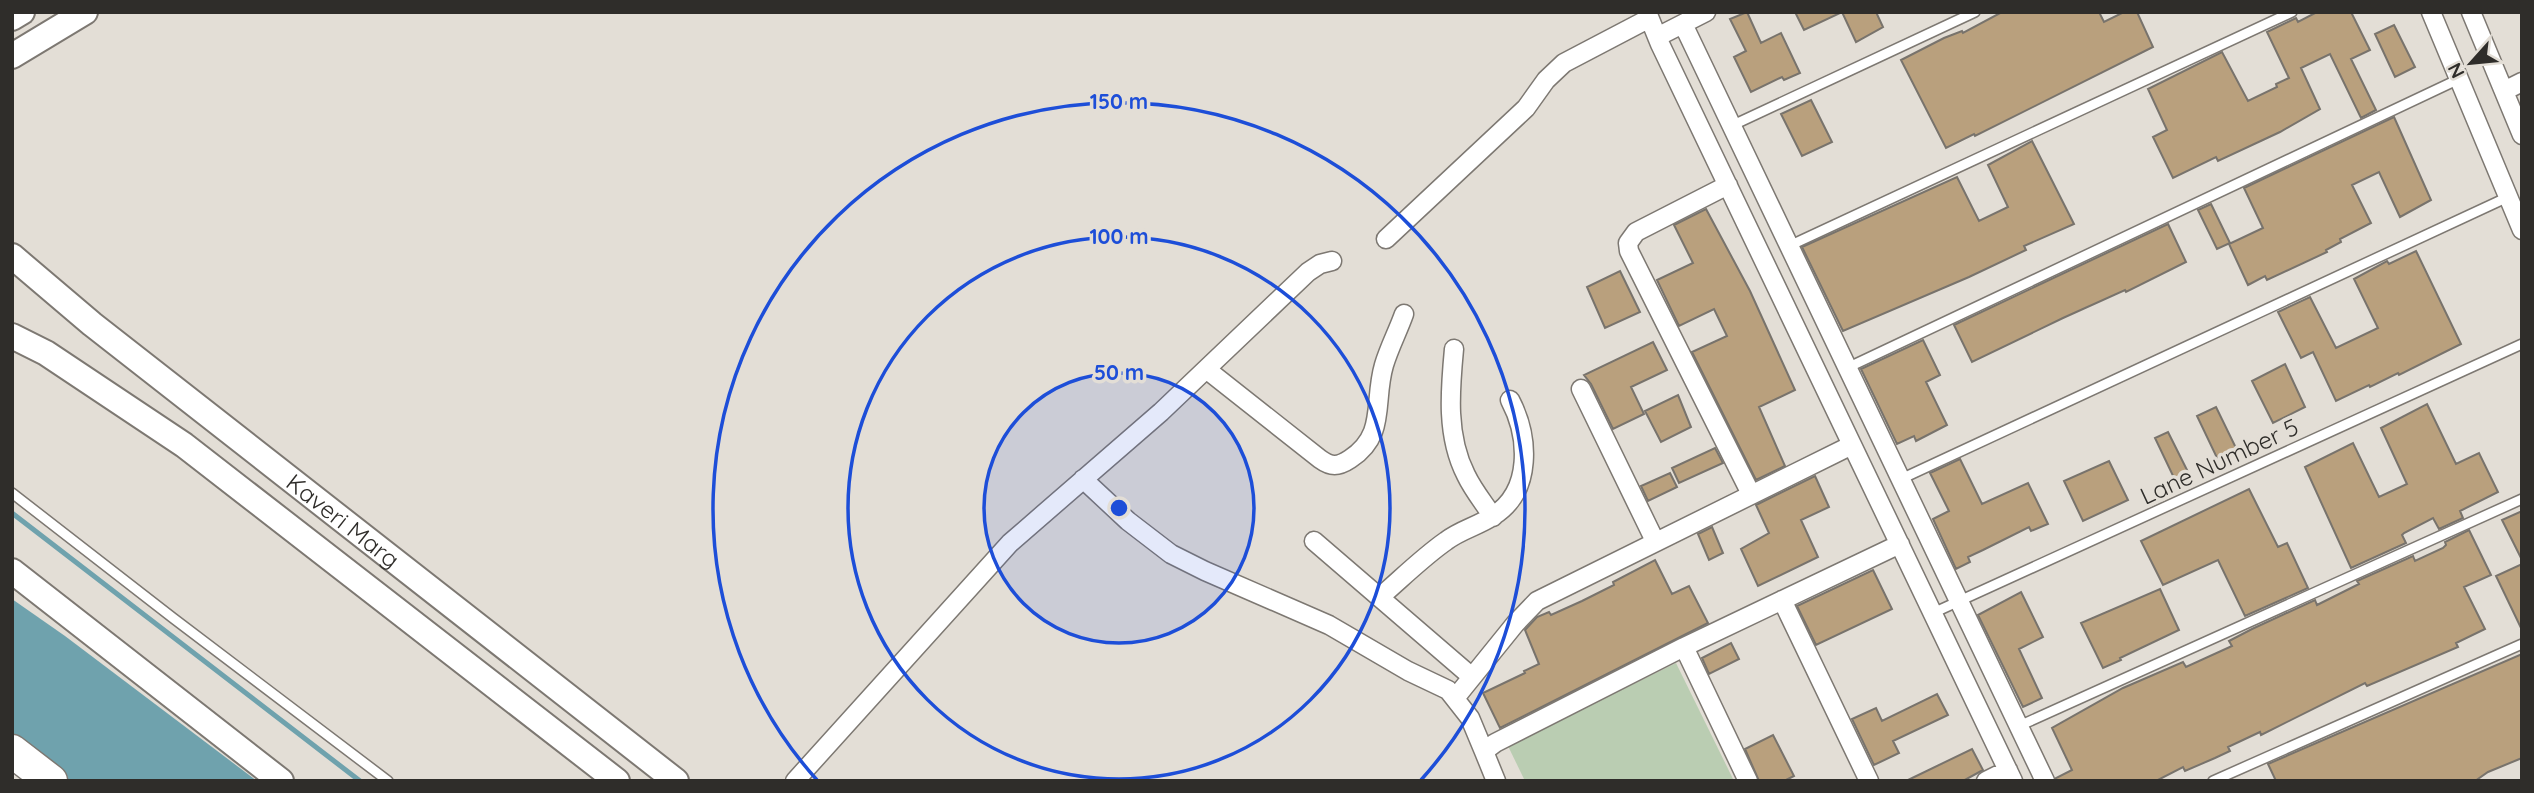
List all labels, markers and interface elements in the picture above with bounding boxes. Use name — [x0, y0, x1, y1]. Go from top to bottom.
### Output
north arrow — [2436, 28, 2506, 98]
text: N — [2442, 59, 2470, 82]
text: 150 m — [1090, 88, 1148, 114]
text: 100 m — [1089, 223, 1149, 249]
text: 50 m — [1094, 359, 1144, 385]
street label: Lane Number 5 — [2135, 411, 2303, 511]
street label: Kaveri Marg — [280, 467, 406, 574]
centre of rings — [1107, 496, 1131, 520]

